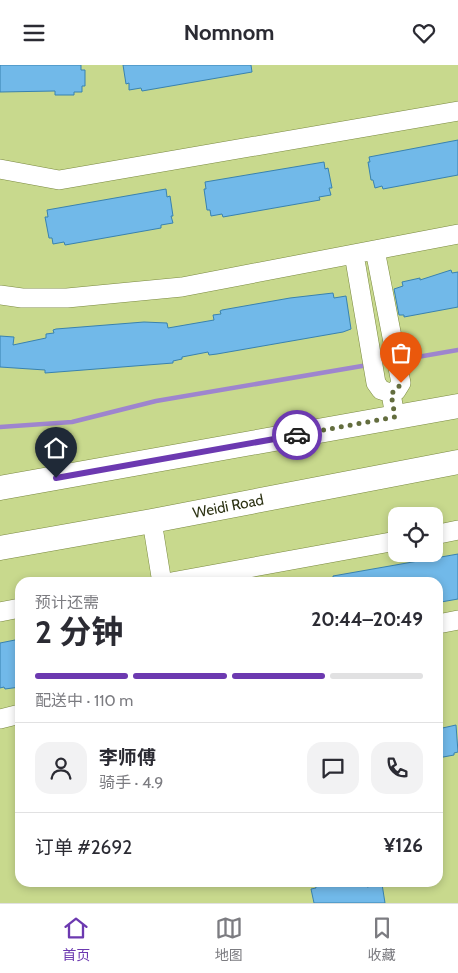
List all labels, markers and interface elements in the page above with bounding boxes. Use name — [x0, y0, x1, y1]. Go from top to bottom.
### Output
icon: menu — [20, 19, 48, 47]
text: Nomnom — [184, 19, 274, 46]
icon: heart — [410, 19, 438, 47]
pin — [380, 332, 422, 383]
icon: bag — [387, 339, 415, 367]
courier — [272, 410, 322, 460]
icon: car — [283, 421, 311, 449]
pin — [35, 427, 77, 478]
icon: home — [42, 434, 70, 462]
street label: Weidi Road — [191, 491, 265, 522]
map controls — [388, 507, 443, 562]
button: locate — [388, 507, 443, 562]
text: 预计还需 — [35, 593, 99, 612]
text: 20:44–20:49 — [311, 608, 423, 631]
text: 2 分钟 — [35, 612, 123, 651]
text: 配送中 · 110 m — [35, 691, 133, 710]
button: person — [35, 742, 87, 794]
button: chat — [307, 742, 359, 794]
button: phone — [371, 742, 423, 794]
text: 李师傅 — [99, 746, 156, 769]
text: 骑手 · 4.9 — [99, 773, 163, 792]
text: ¥126 — [384, 834, 423, 857]
text: 订单 #2692 — [35, 836, 132, 859]
tab: 首页 — [62, 914, 90, 964]
tab: 地图 — [215, 914, 243, 964]
tab: 收藏 — [368, 914, 396, 964]

